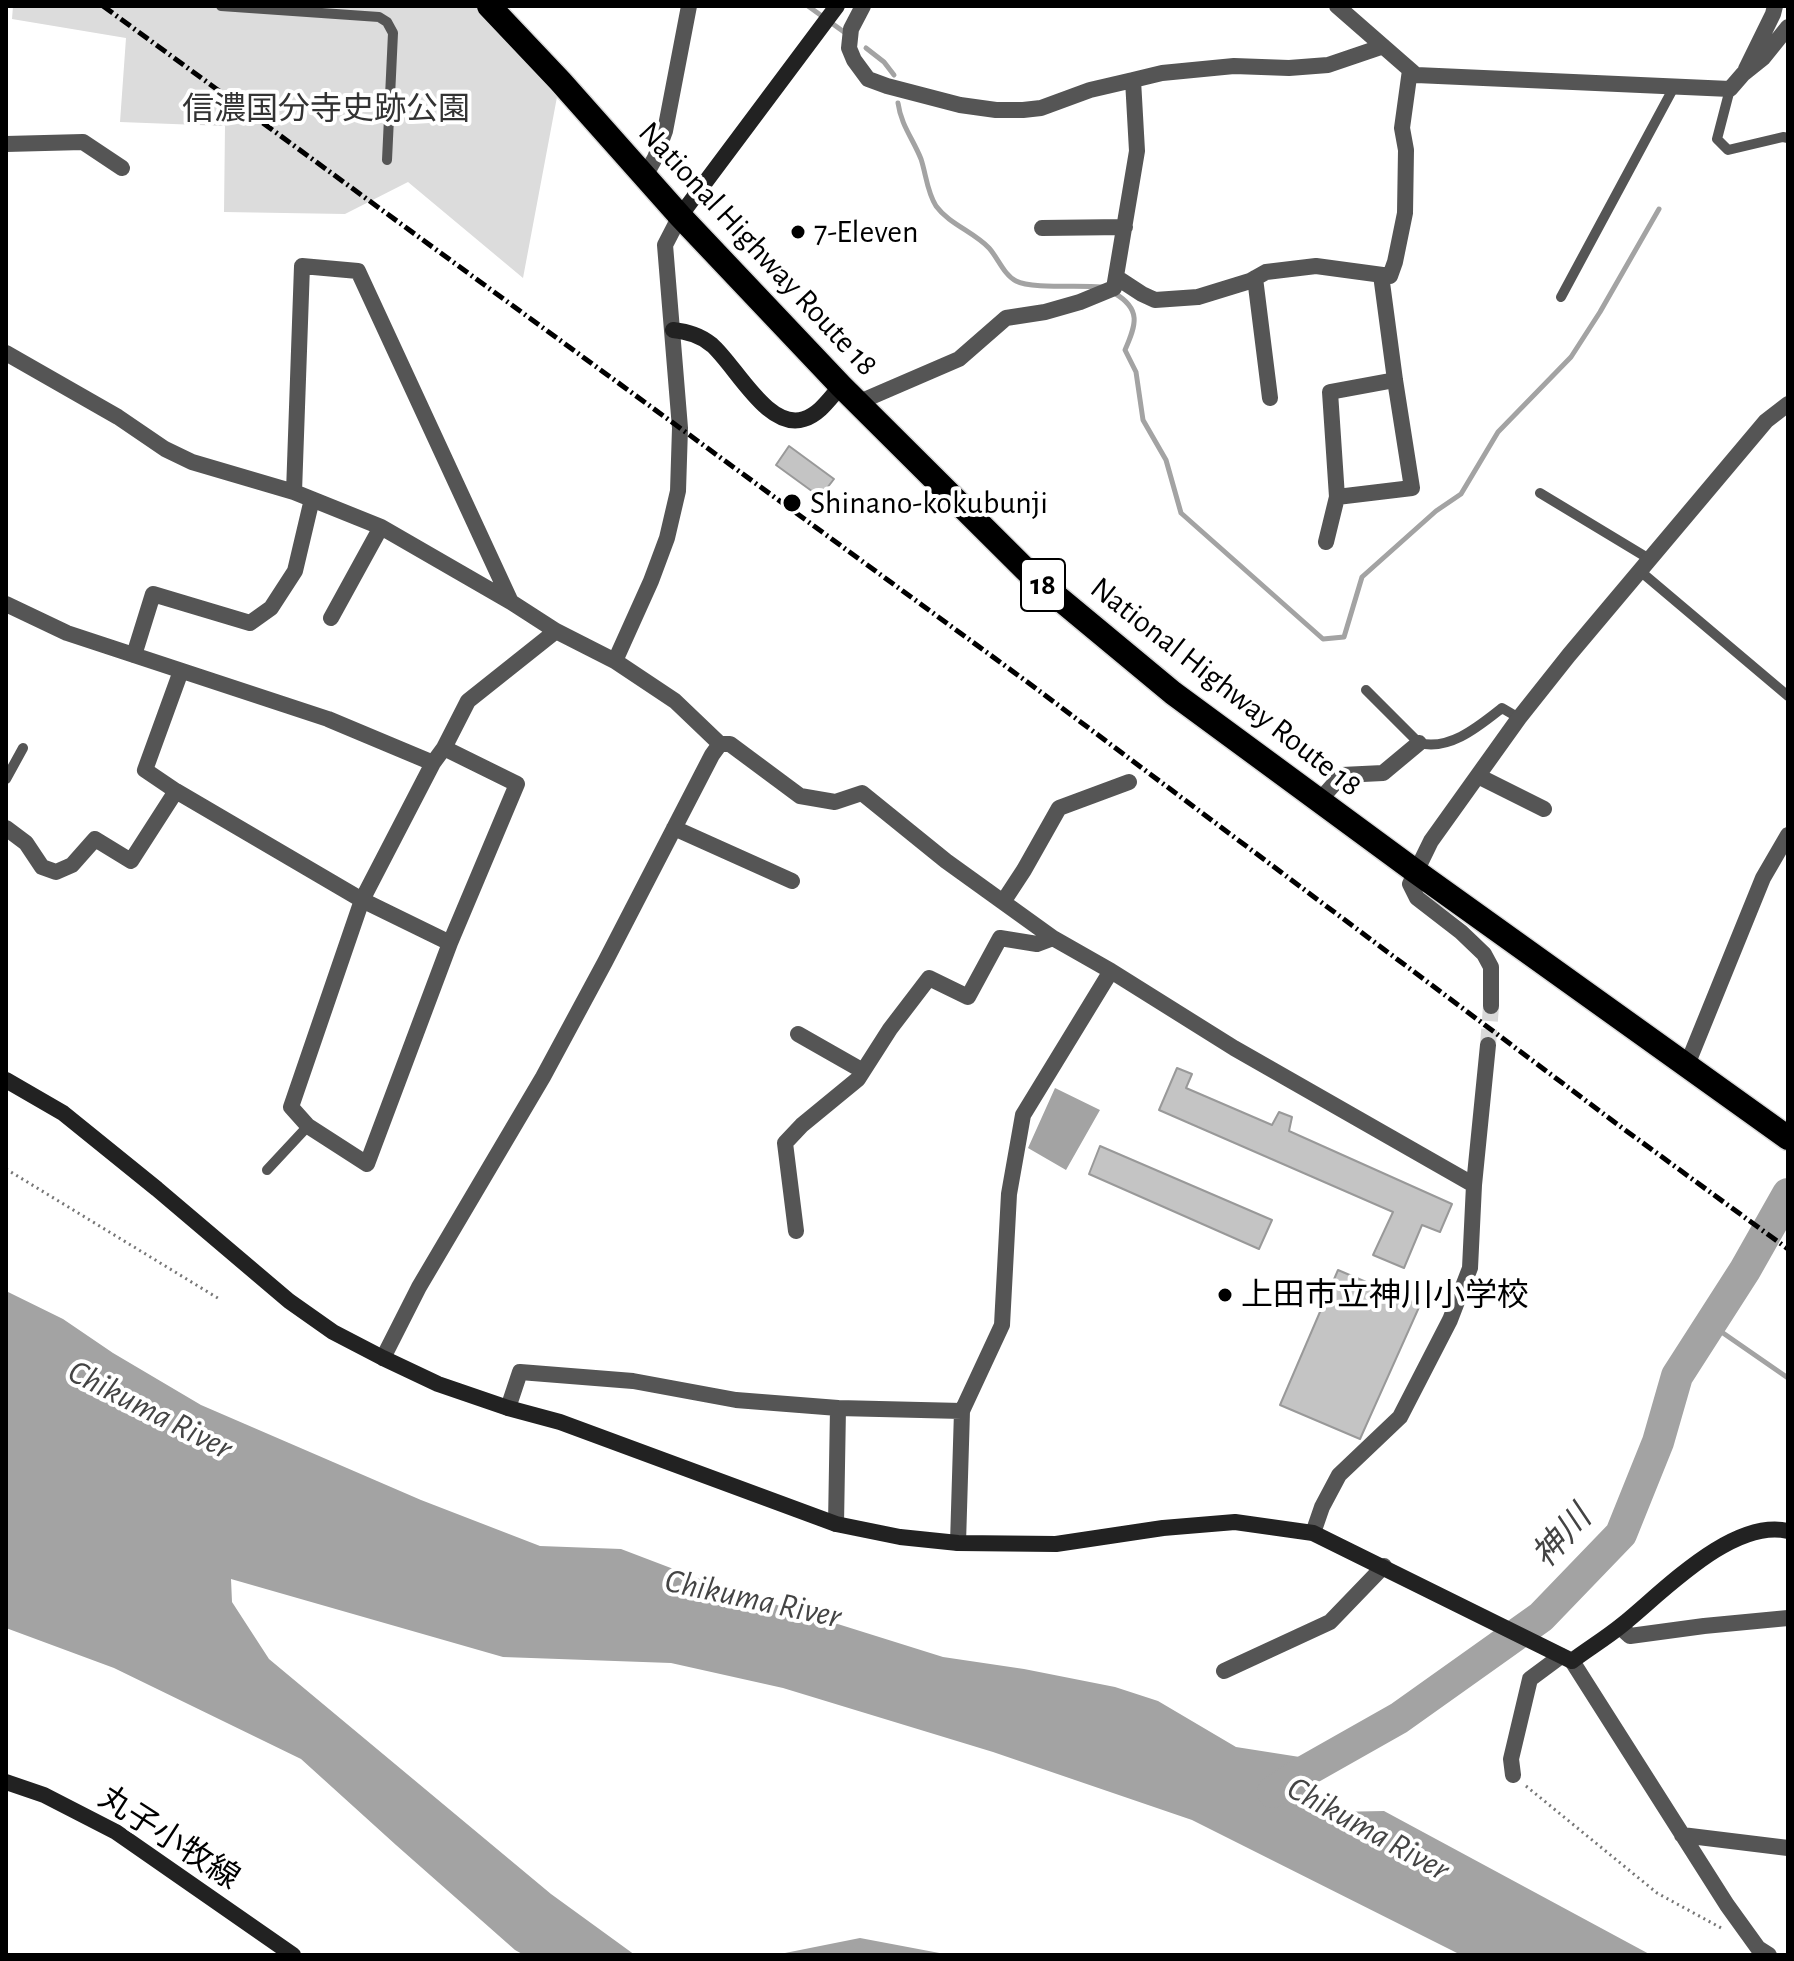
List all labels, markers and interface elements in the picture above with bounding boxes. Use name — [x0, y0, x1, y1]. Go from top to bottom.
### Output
park label: 信濃国分寺史跡公園 — [182, 90, 470, 128]
street label: National Highway Route 18 — [630, 114, 886, 384]
place label: 7-Eleven — [814, 213, 919, 251]
marker: 7-Eleven — [789, 223, 807, 241]
place label: Shinano-kokubunji — [810, 484, 1048, 522]
marker: Shinano-kokubunji — [781, 492, 803, 514]
road number: 18 — [1021, 559, 1065, 611]
street label: National Highway Route 18 — [1083, 569, 1369, 805]
place label: 上田市立神川小学校 — [1241, 1276, 1529, 1314]
marker: 上田市立神川小学校 — [1216, 1286, 1234, 1304]
water label: Chikuma River — [61, 1351, 239, 1469]
water label: 神川 — [1524, 1498, 1600, 1576]
water label: Chikuma River — [661, 1560, 845, 1638]
water label: Chikuma River — [1280, 1768, 1456, 1890]
street label: 丸子小牧線 — [91, 1778, 247, 1898]

